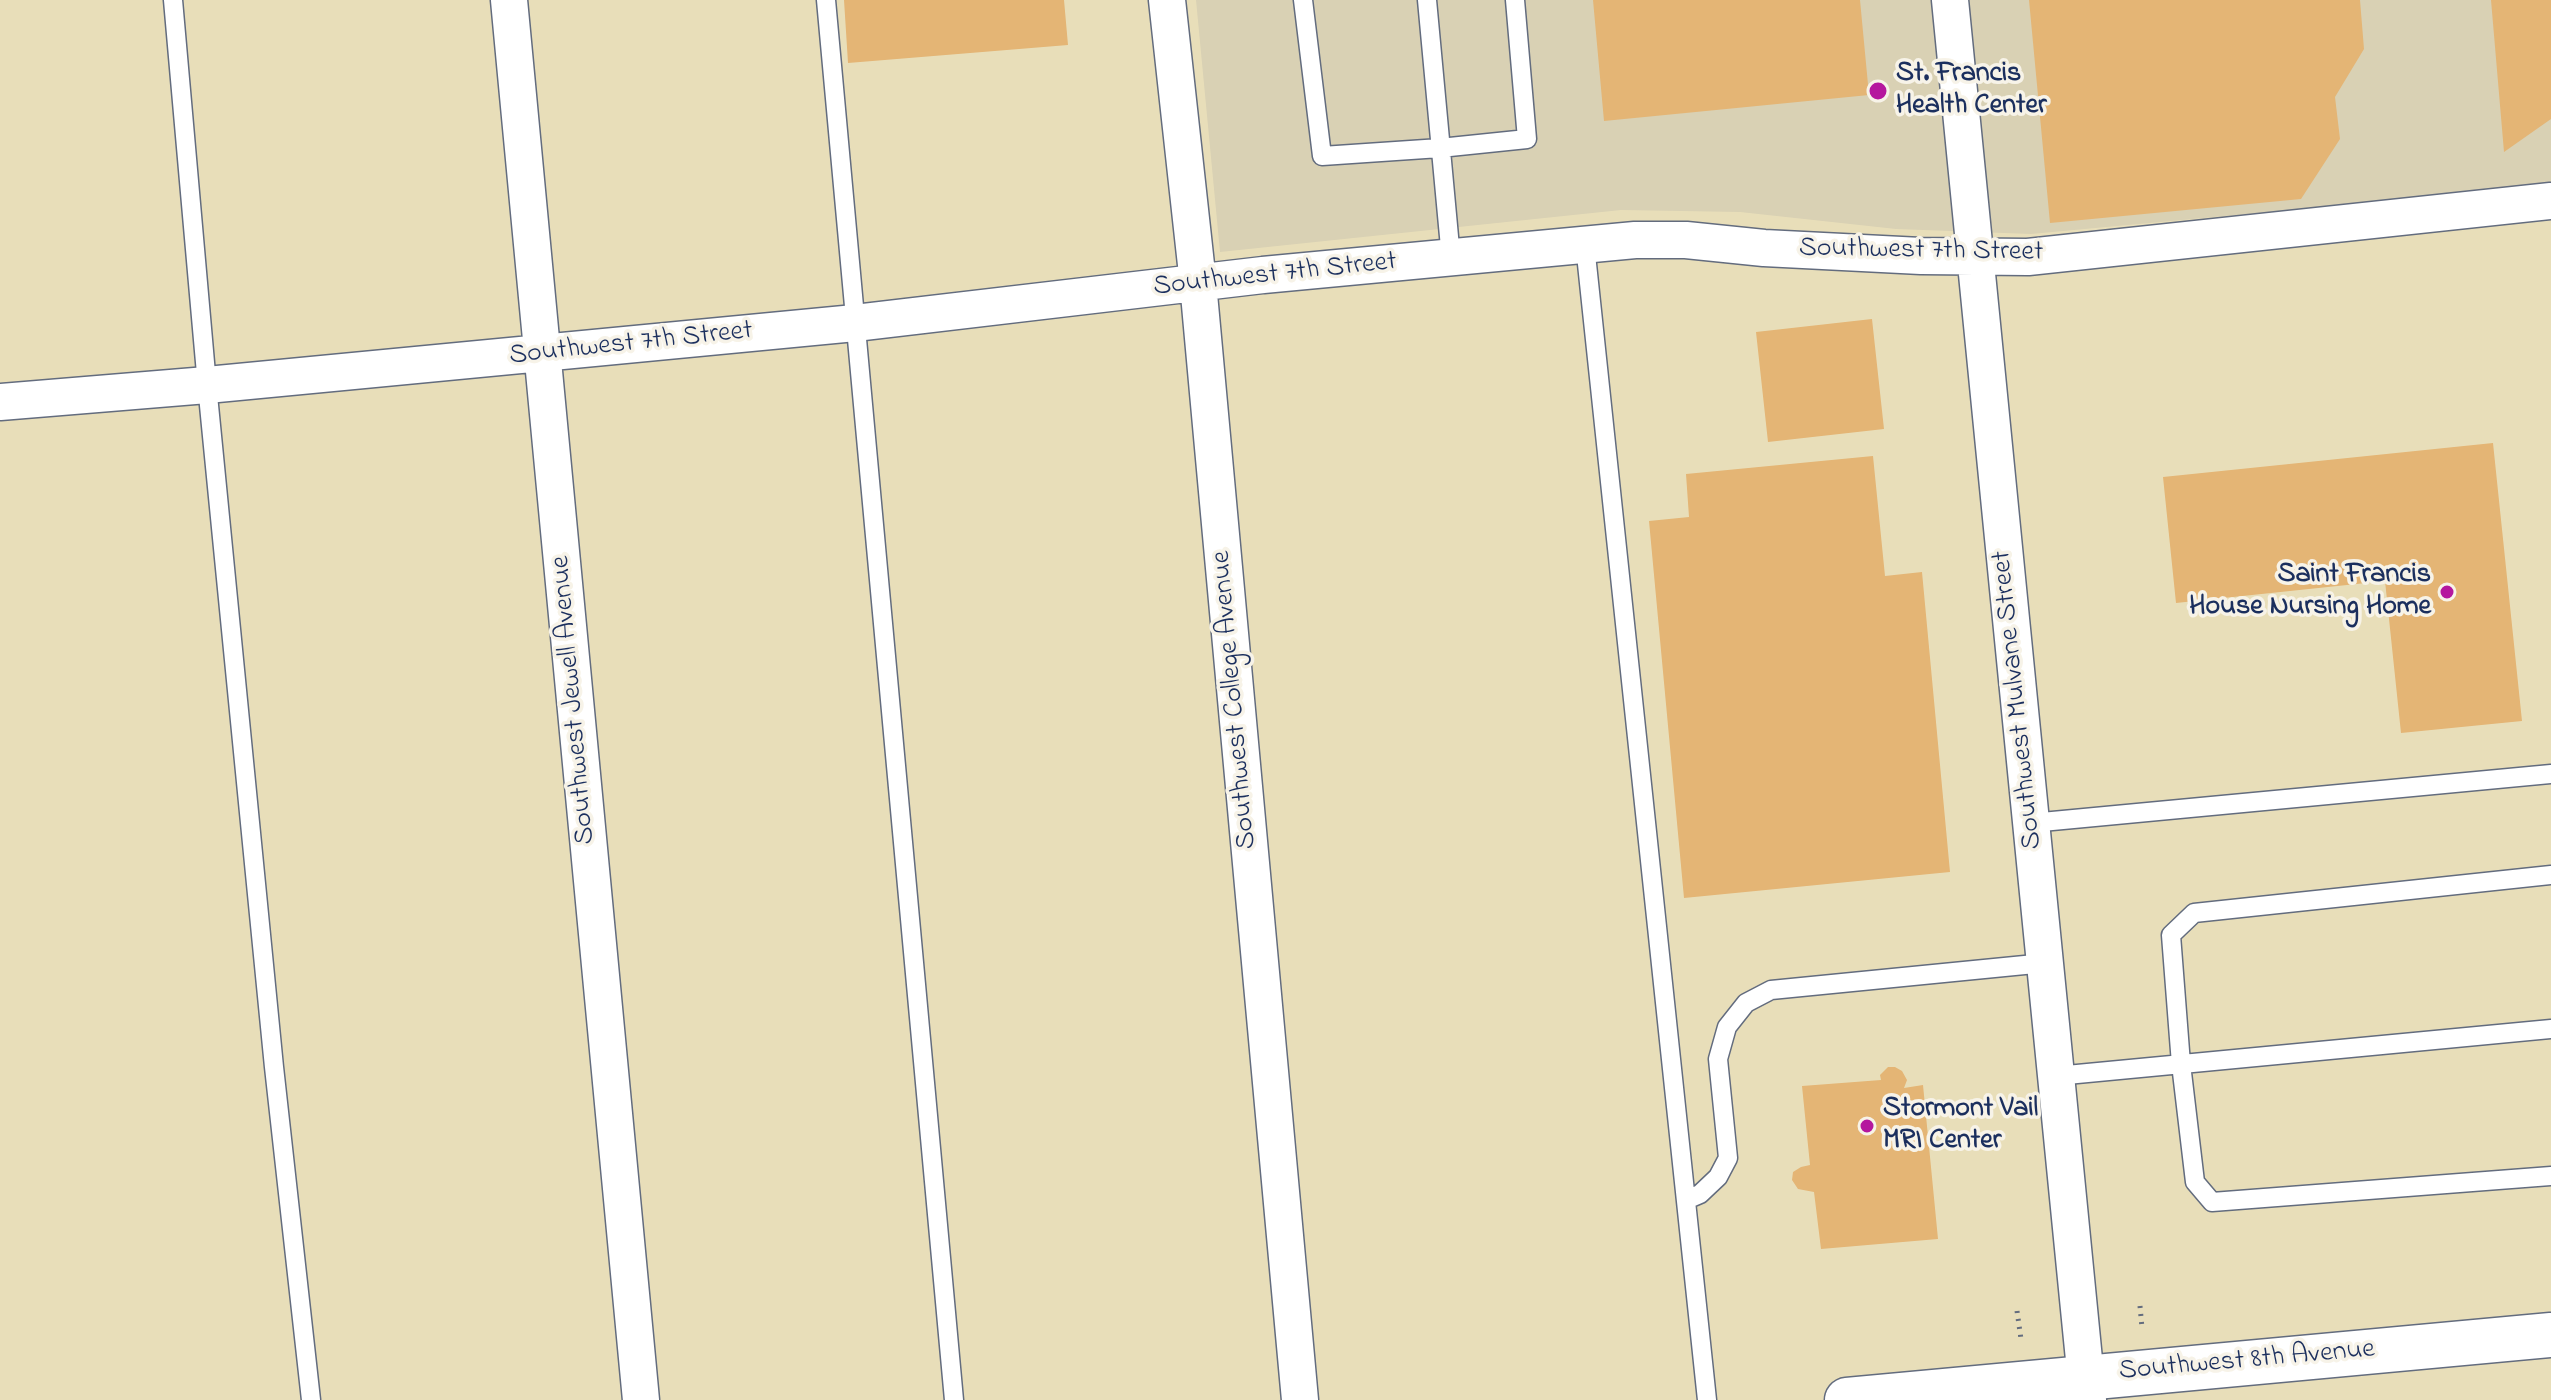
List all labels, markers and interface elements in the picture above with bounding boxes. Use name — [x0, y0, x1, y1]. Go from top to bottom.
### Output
place label: St. Francis Health Center — [1896, 58, 2047, 124]
marker: St. Francis Health Center — [1867, 80, 1889, 102]
street label: Southwest 7th Street — [1798, 233, 2044, 271]
street label: Southwest 7th Street — [1152, 247, 1398, 305]
street label: Southwest 7th Street — [508, 316, 754, 374]
street label: Southwest College Avenue — [1206, 549, 1266, 851]
street label: Southwest Mulvane Street — [1987, 549, 2051, 851]
street label: Southwest Jewell Avenue — [546, 554, 604, 846]
place label: Saint Francis House Nursing Home — [2189, 559, 2431, 625]
marker: Saint Francis House Nursing Home — [2438, 583, 2456, 601]
place label: Stormont Vail MRI Center — [1883, 1093, 2038, 1159]
marker: Stormont Vail MRI Center — [1858, 1117, 1876, 1135]
street label: Southwest 8th Avenue — [2118, 1334, 2376, 1390]

